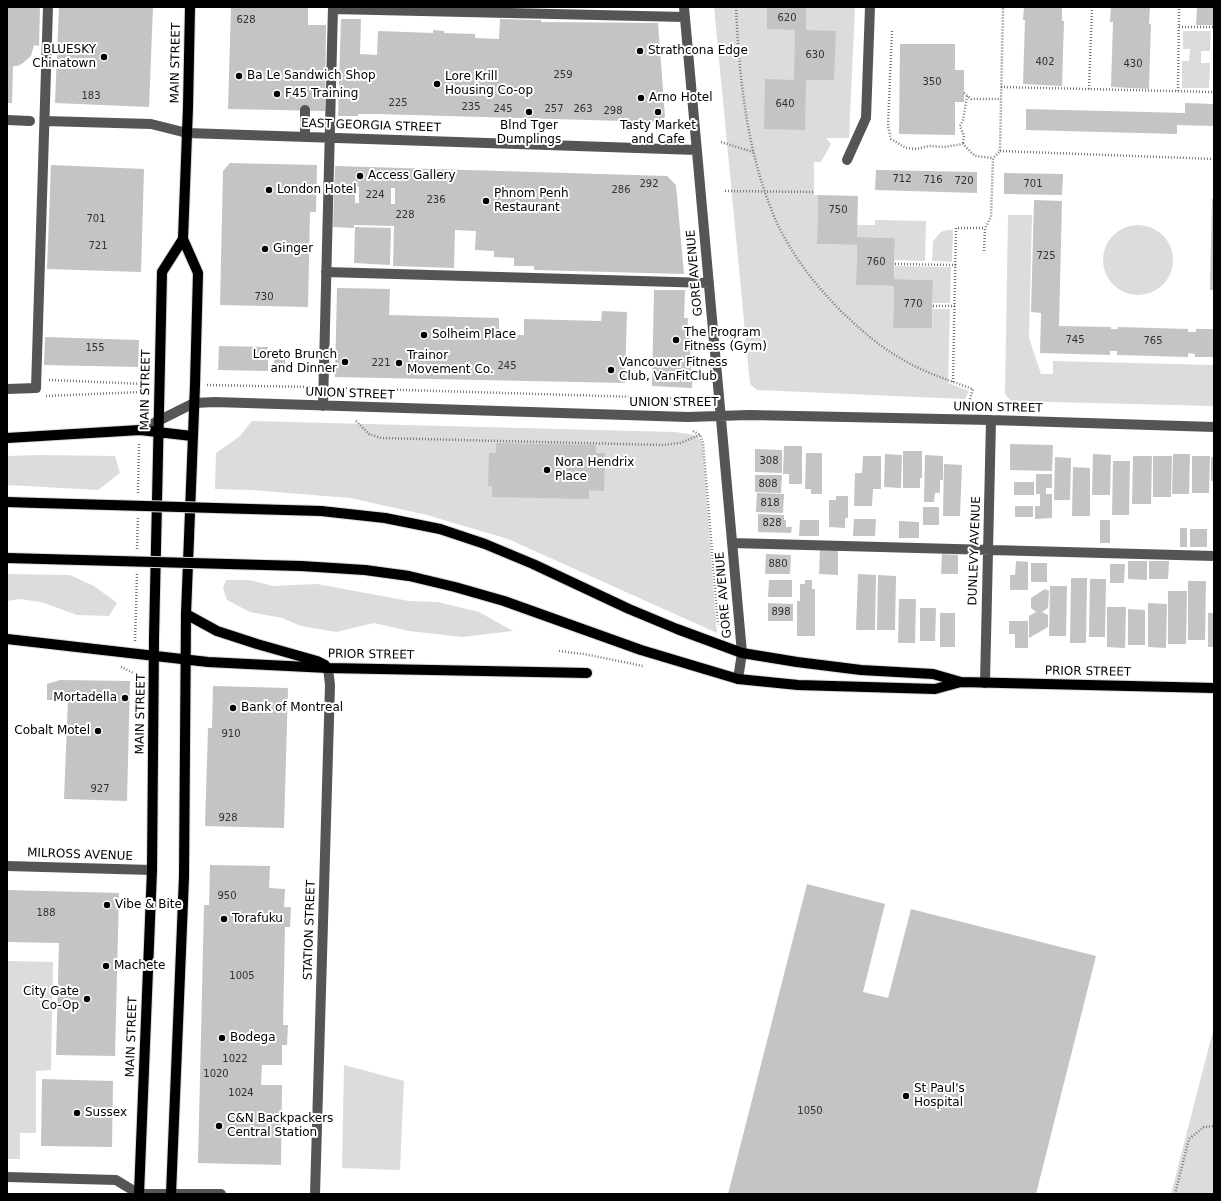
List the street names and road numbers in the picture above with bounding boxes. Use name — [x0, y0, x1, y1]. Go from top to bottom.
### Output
street label: MAIN STREET — [168, 23, 184, 103]
street label: EAST GEORGIA STREET — [301, 116, 441, 136]
street label: GORE AVENUE — [684, 229, 706, 317]
street label: MAIN STREET — [138, 350, 154, 430]
street label: UNION STREET — [305, 385, 395, 403]
street label: UNION STREET — [629, 396, 719, 410]
street label: UNION STREET — [953, 400, 1043, 416]
street label: DUNLEVY AVENUE — [966, 496, 984, 606]
street label: GORE AVENUE — [713, 551, 735, 639]
street label: PRIOR STREET — [328, 647, 414, 663]
street label: PRIOR STREET — [1045, 664, 1131, 680]
street label: MAIN STREET — [133, 674, 149, 754]
street label: MILROSS AVENUE — [27, 846, 133, 864]
street label: STATION STREET — [301, 880, 319, 980]
street label: MAIN STREET — [123, 996, 141, 1078]

